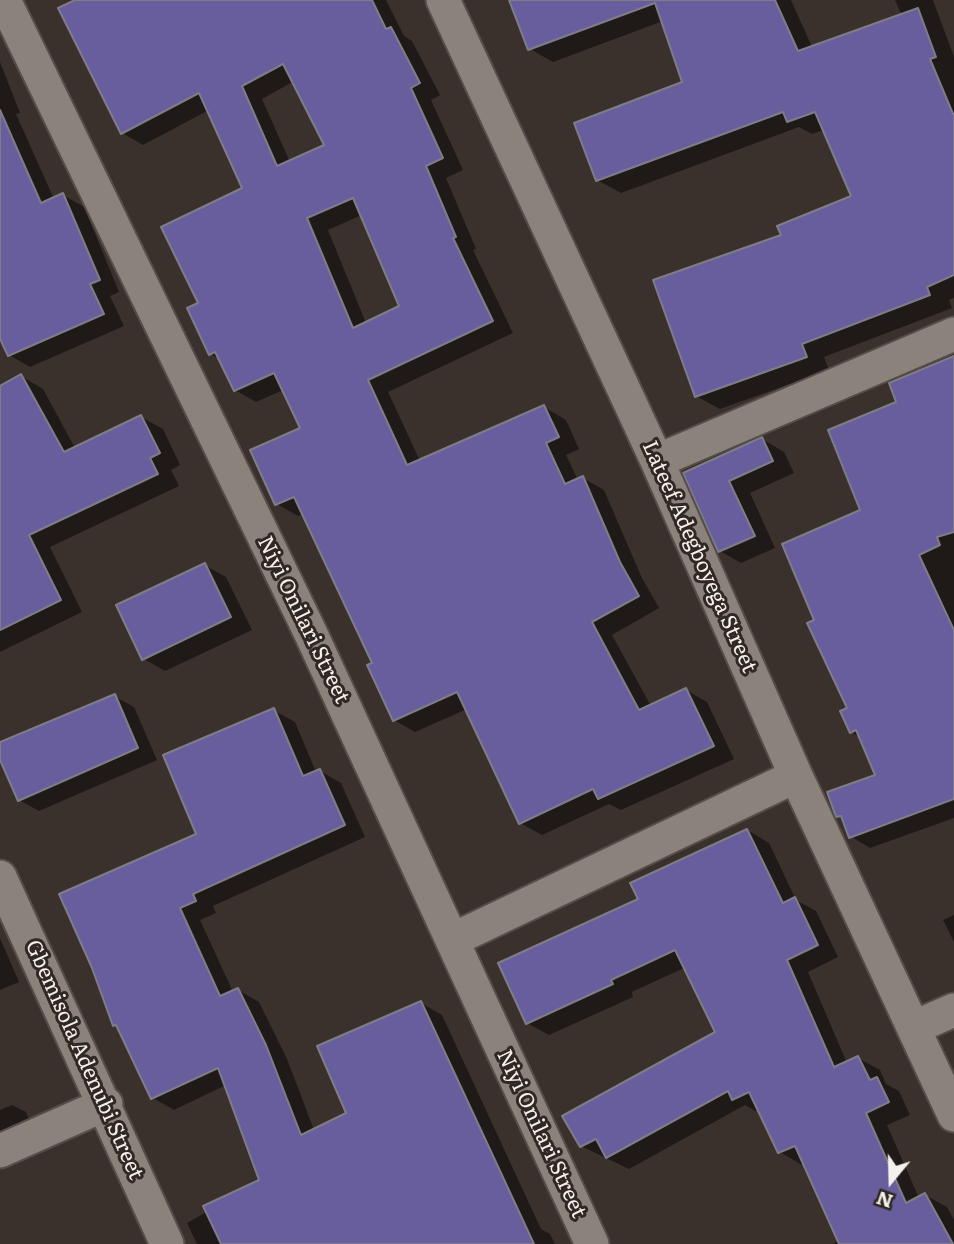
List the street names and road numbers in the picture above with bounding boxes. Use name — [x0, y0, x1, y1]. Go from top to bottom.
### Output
street label: Lateef Adegboyega Street — [636, 437, 762, 677]
street label: Niyi Onilari Street — [252, 532, 354, 708]
street label: Gbemisola Adenubi Street — [20, 936, 148, 1184]
street label: Niyi Onilari Street — [491, 1046, 591, 1222]

